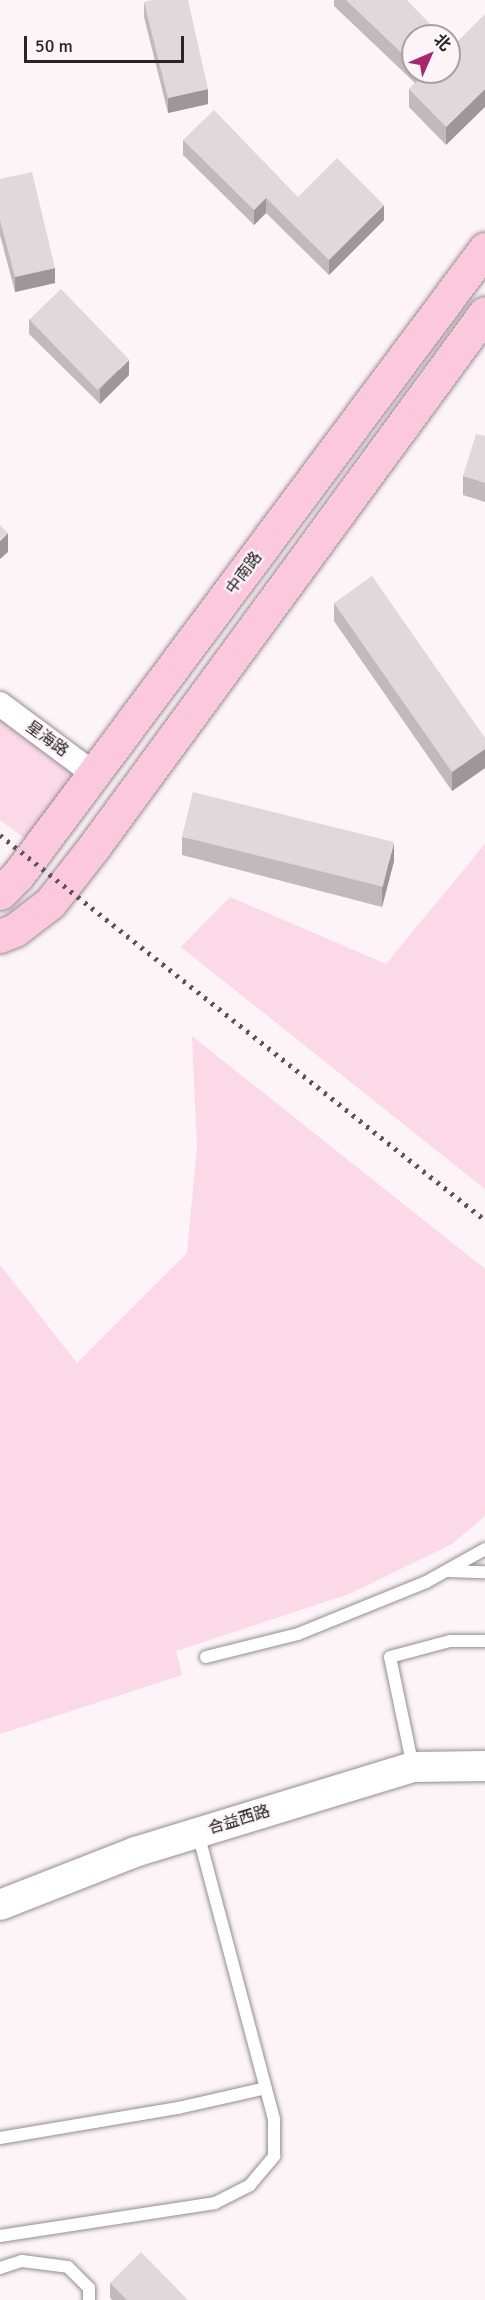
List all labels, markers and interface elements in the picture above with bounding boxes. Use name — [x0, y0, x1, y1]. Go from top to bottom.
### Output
scale bar — [27, 24, 188, 62]
north arrow — [401, 24, 461, 84]
text: 北 — [430, 30, 455, 55]
text: 50 m — [35, 35, 73, 57]
street label: 中南路 — [222, 548, 266, 598]
street label: 星海路 — [22, 717, 72, 761]
street label: 合益西路 — [206, 1801, 272, 1839]

